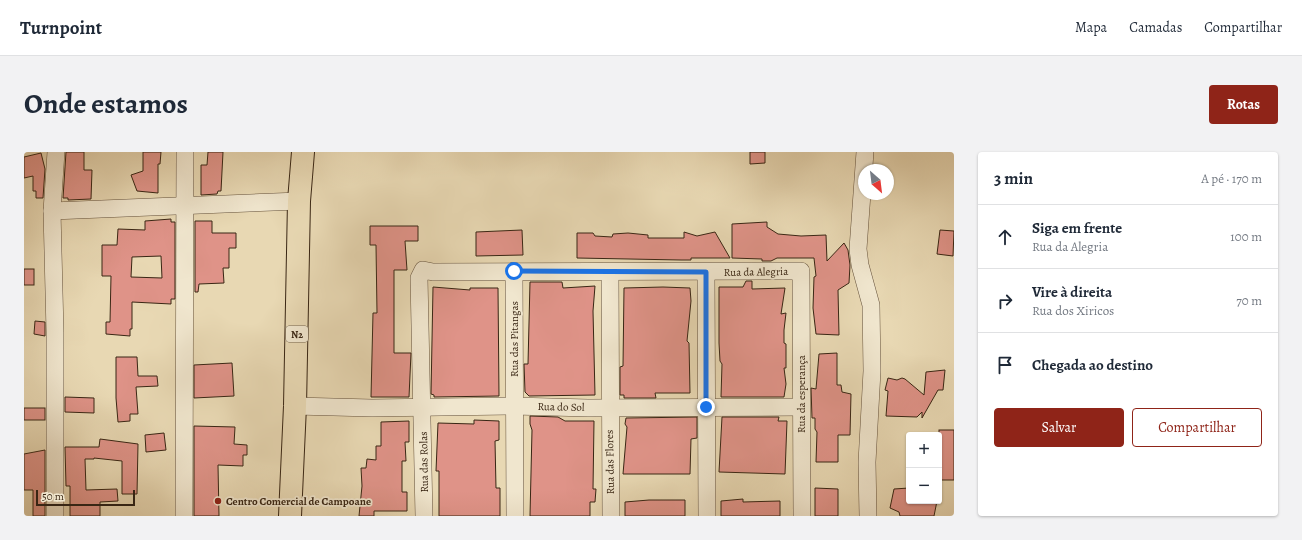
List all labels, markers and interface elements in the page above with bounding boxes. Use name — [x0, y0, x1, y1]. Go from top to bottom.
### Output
text: Turnpoint — [20, 15, 102, 41]
text: Mapa — [1075, 18, 1107, 37]
text: Camadas — [1129, 18, 1182, 37]
text: Compartilhar — [1204, 18, 1282, 37]
text: Onde estamos — [24, 85, 188, 123]
button: Rotas — [1209, 85, 1278, 124]
north arrow — [858, 164, 894, 200]
text: 3 min — [994, 167, 1033, 190]
text: A pé · 170 m — [1201, 170, 1262, 187]
text: Siga em frente — [1032, 218, 1122, 238]
icon: ahead — [994, 226, 1016, 248]
text: 100 m — [1230, 228, 1262, 245]
text: Rua da Alegria — [1032, 238, 1108, 255]
route start — [505, 262, 523, 280]
street label: Rua da Alegria — [724, 264, 789, 280]
text: Vire à direita — [1032, 282, 1112, 302]
icon: right — [994, 290, 1016, 312]
text: 70 m — [1236, 292, 1262, 309]
street label: Rua das Pitangas — [507, 301, 522, 377]
text: Rua dos Xiricos — [1032, 302, 1114, 319]
road number: N2 — [286, 326, 308, 342]
street label: Rua da esperança — [794, 354, 809, 433]
icon: arrive — [994, 354, 1016, 376]
text: Chegada ao destino — [1032, 355, 1153, 375]
route end — [697, 398, 715, 416]
street label: Rua do Sol — [537, 399, 585, 415]
button: Salvar — [994, 408, 1124, 447]
button: Compartilhar — [1132, 408, 1262, 447]
street label: Rua das Flores — [602, 430, 618, 494]
street label: Rua das Rolas — [416, 431, 432, 493]
map controls — [906, 432, 942, 504]
button: + — [906, 432, 942, 468]
button: − — [906, 468, 942, 504]
scale bar — [36, 488, 135, 507]
text: 50 m — [42, 489, 64, 504]
place label: Centro Comercial de Campoane — [226, 494, 371, 509]
marker: Centro Comercial de Campoane — [213, 496, 223, 506]

